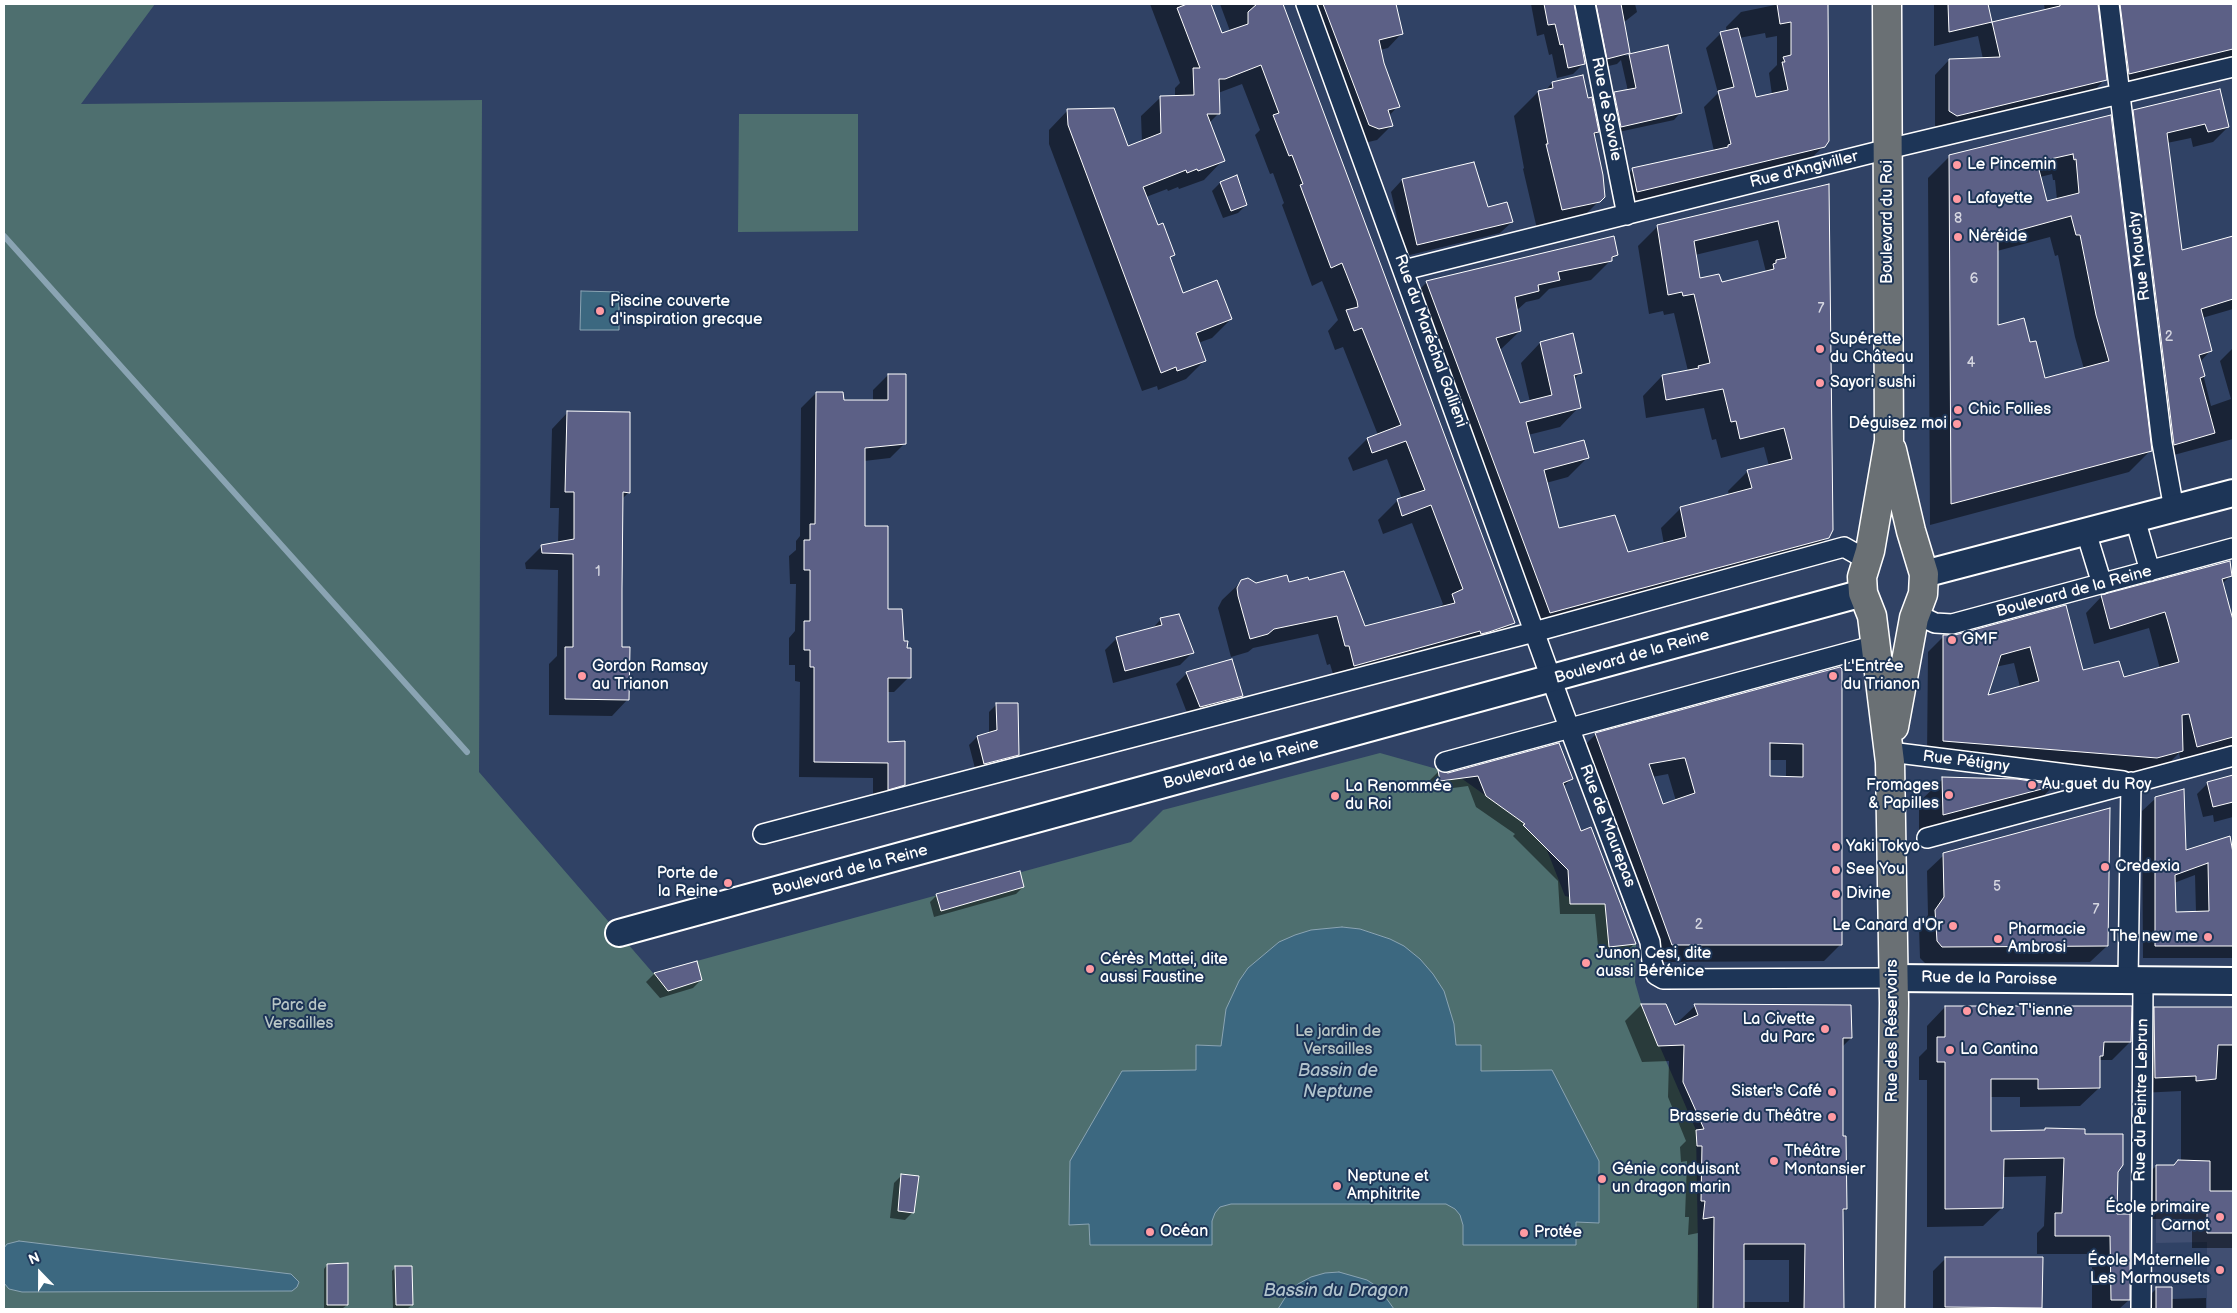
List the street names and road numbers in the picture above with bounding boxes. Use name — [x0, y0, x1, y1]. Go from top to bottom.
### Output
street label: Rue de Savoie — [1586, 55, 1626, 163]
street label: Rue d'Angiviller — [1748, 147, 1860, 193]
street label: Boulevard du Roi — [1878, 160, 1898, 284]
street label: Rue Mouchy — [2125, 210, 2155, 302]
street label: Rue du Maréchal Gallieni — [1390, 252, 1470, 430]
street label: Boulevard de la Reine — [1994, 562, 2154, 622]
street label: Boulevard de la Reine — [1552, 626, 1712, 688]
street label: Boulevard de la Reine — [1161, 734, 1321, 794]
street label: Rue Pétigny — [1922, 747, 2010, 777]
street label: Rue de Maurepas — [1575, 762, 1639, 890]
street label: Boulevard de la Reine — [770, 841, 930, 901]
street label: Rue des Réservoirs — [1883, 959, 1903, 1103]
street label: Rue de la Paroisse — [1921, 968, 2057, 990]
street label: Rue du Peintre Lebrun — [2131, 1018, 2153, 1182]

